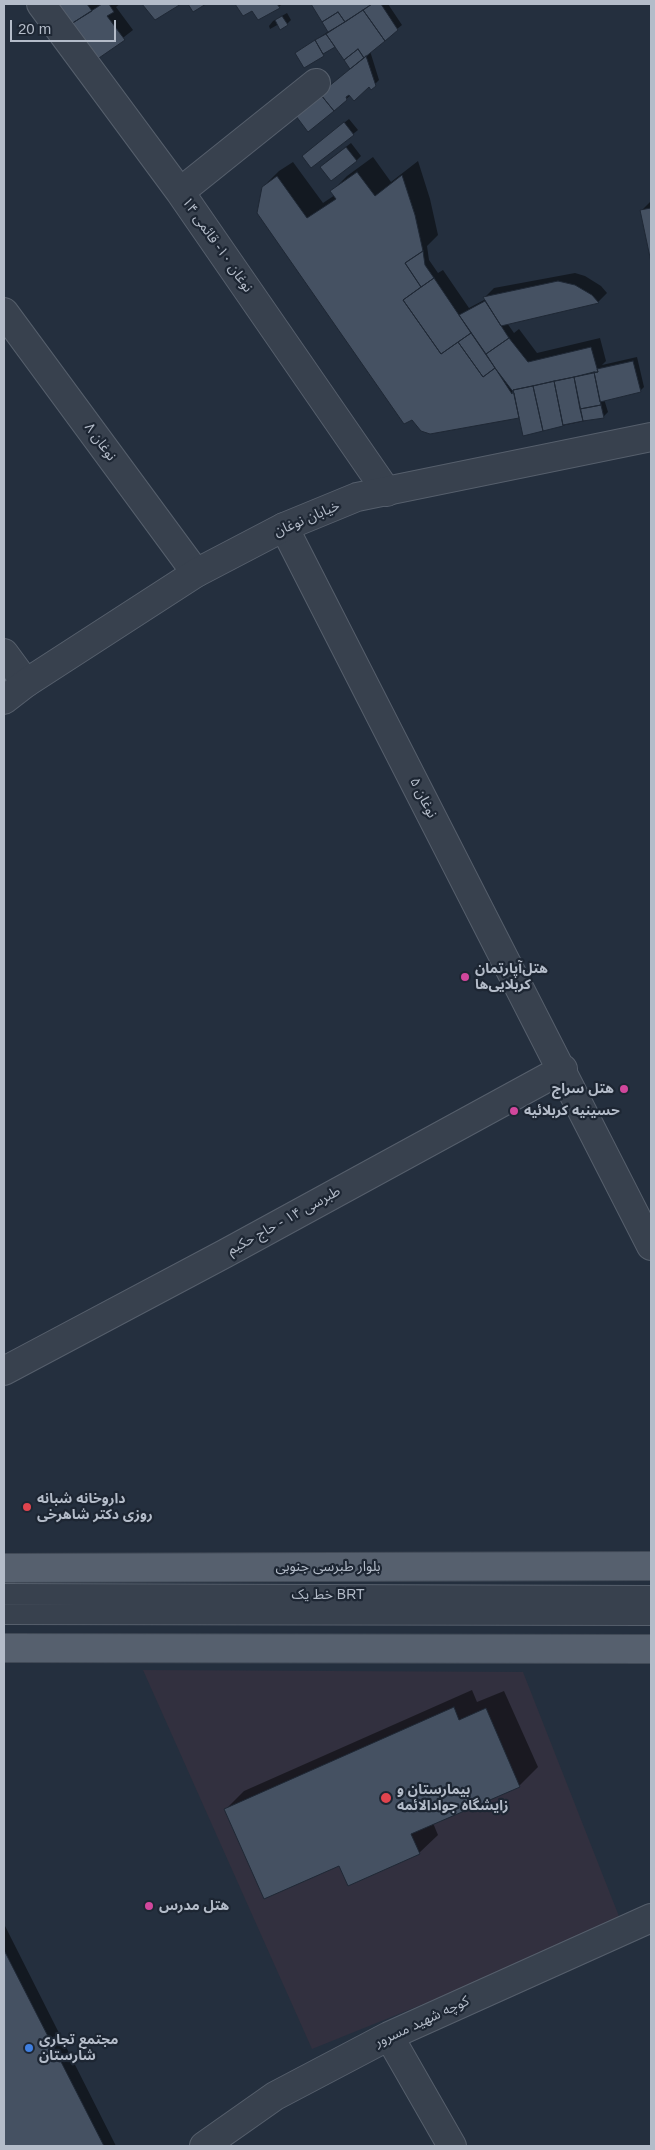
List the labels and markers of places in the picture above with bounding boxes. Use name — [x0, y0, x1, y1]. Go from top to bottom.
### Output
place label: هتل‌آپارتمان کربلایی‌ها — [475, 961, 548, 994]
marker: هتل‌آپارتمان کربلایی‌ها — [459, 971, 471, 983]
place label: هتل سراج — [552, 1081, 614, 1097]
marker: هتل سراج — [618, 1083, 630, 1095]
place label: حسینیه کربلائیه — [524, 1103, 620, 1119]
marker: حسینیه کربلائیه — [508, 1105, 520, 1117]
place label: داروخانه شبانه روزی دکتر شاهرخی — [37, 1491, 153, 1524]
marker: داروخانه شبانه روزی دکتر شاهرخی — [21, 1501, 33, 1513]
place label: بیمارستان و زایشگاه جوادالائمه — [397, 1782, 508, 1814]
marker: بیمارستان و زایشگاه جوادالائمه — [379, 1791, 393, 1805]
place label: هتل مدرس — [159, 1898, 229, 1914]
marker: هتل مدرس — [143, 1900, 155, 1912]
place label: مجتمع تجاری شارستان — [39, 2032, 118, 2064]
marker: مجتمع تجاری شارستان — [23, 2042, 35, 2054]

